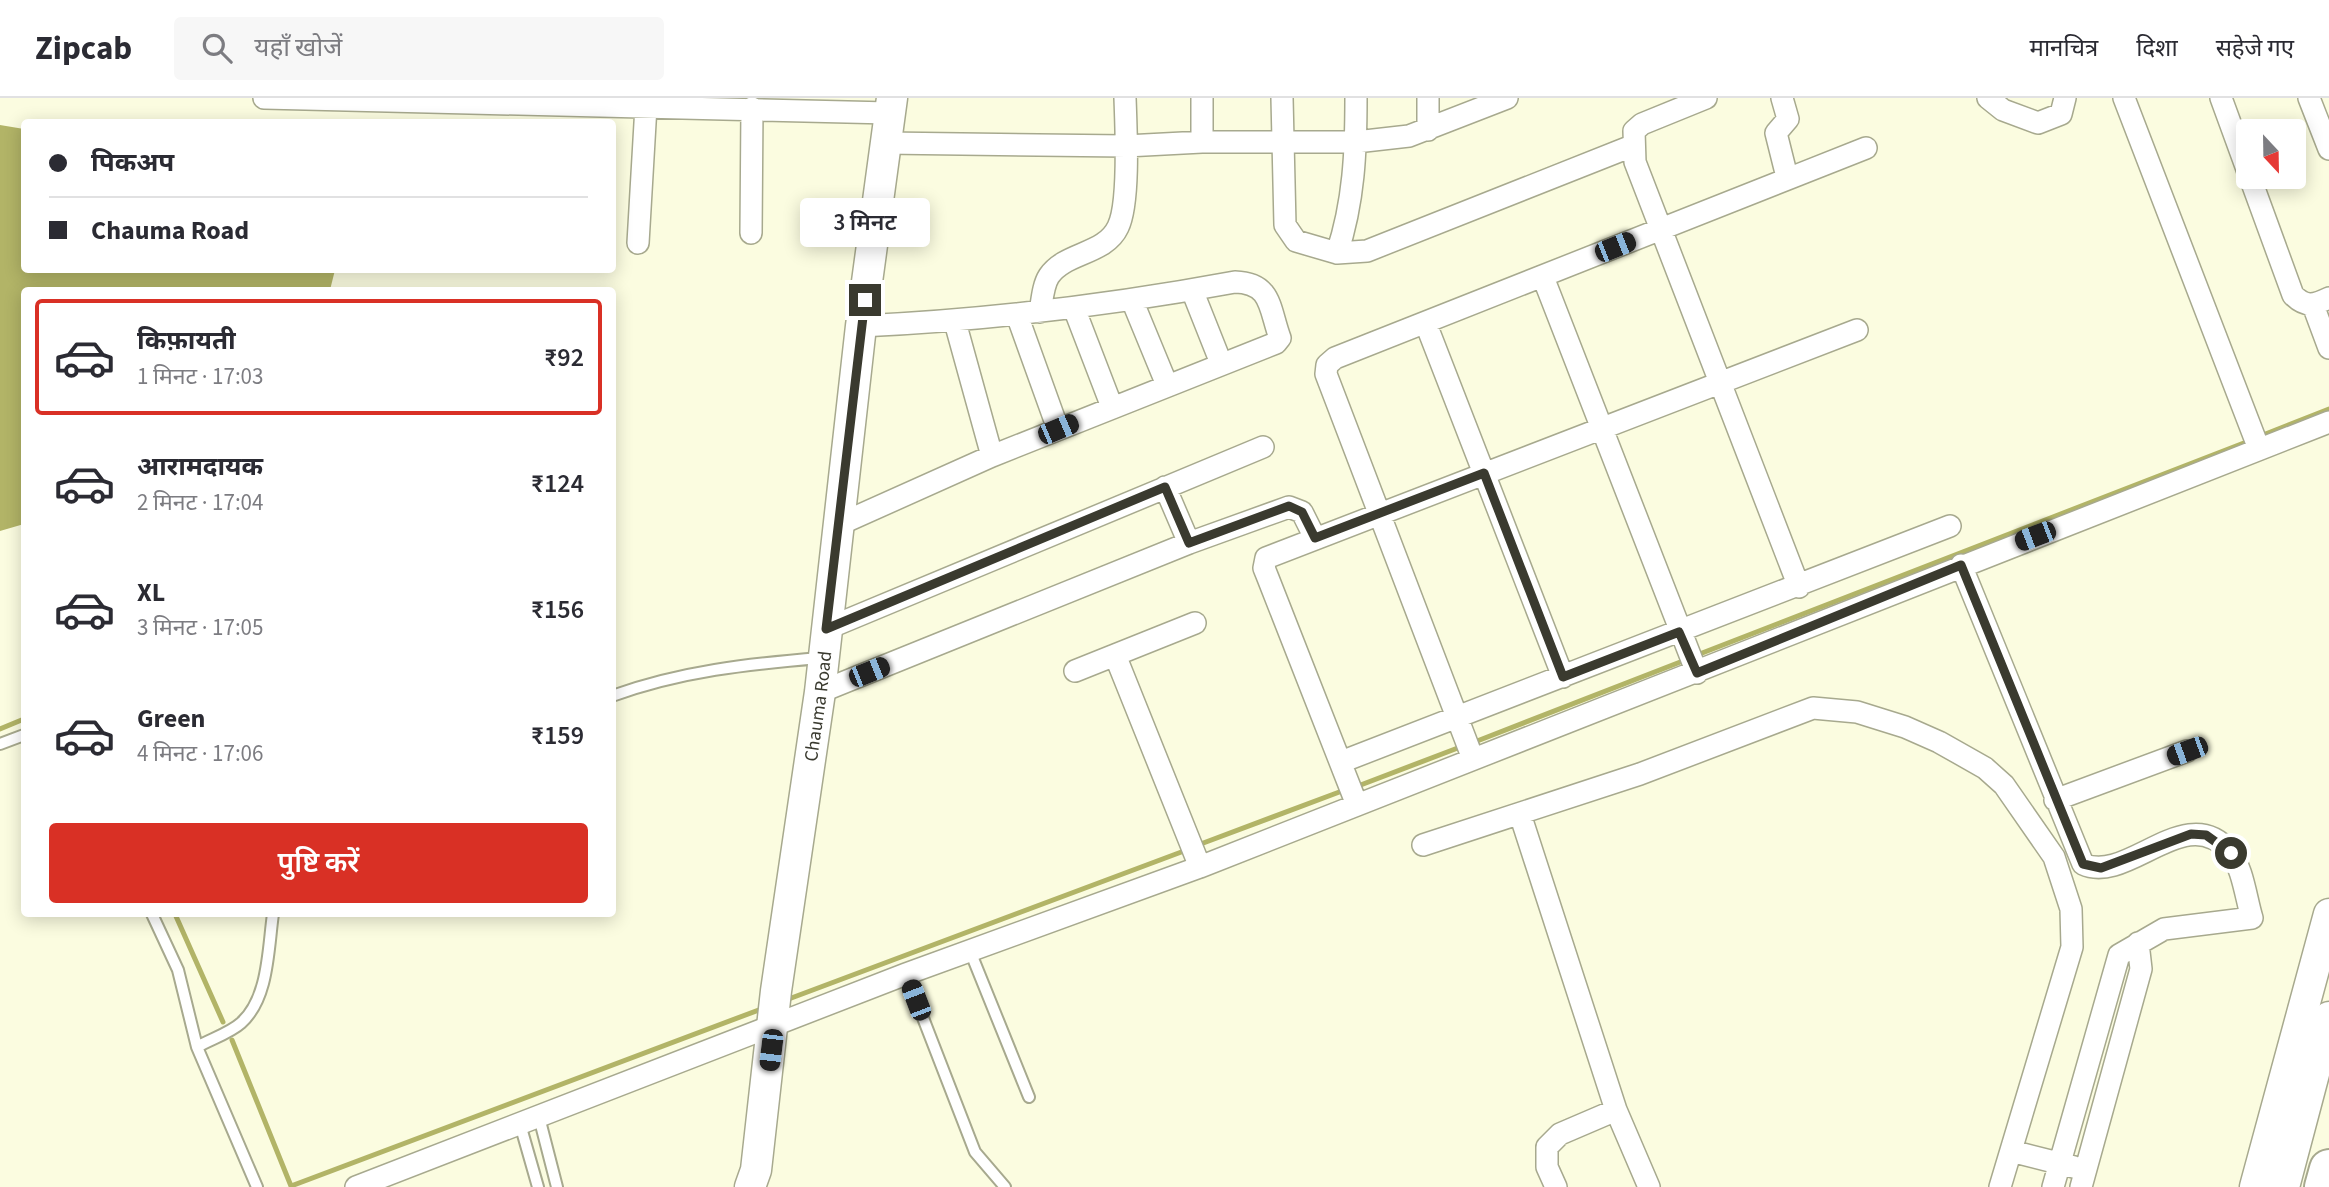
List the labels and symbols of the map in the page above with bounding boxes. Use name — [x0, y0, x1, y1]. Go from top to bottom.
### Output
north arrow — [2236, 119, 2306, 189]
callout: 3 मिनट — [800, 198, 930, 248]
car — [1592, 229, 1639, 265]
route end — [849, 284, 881, 316]
car — [1035, 411, 1082, 447]
car — [2012, 519, 2059, 553]
street label: Chauma Road — [798, 650, 839, 763]
car — [846, 654, 893, 690]
car — [2164, 734, 2211, 768]
route start — [2215, 837, 2247, 869]
car — [899, 977, 934, 1023]
car — [759, 1028, 784, 1072]

